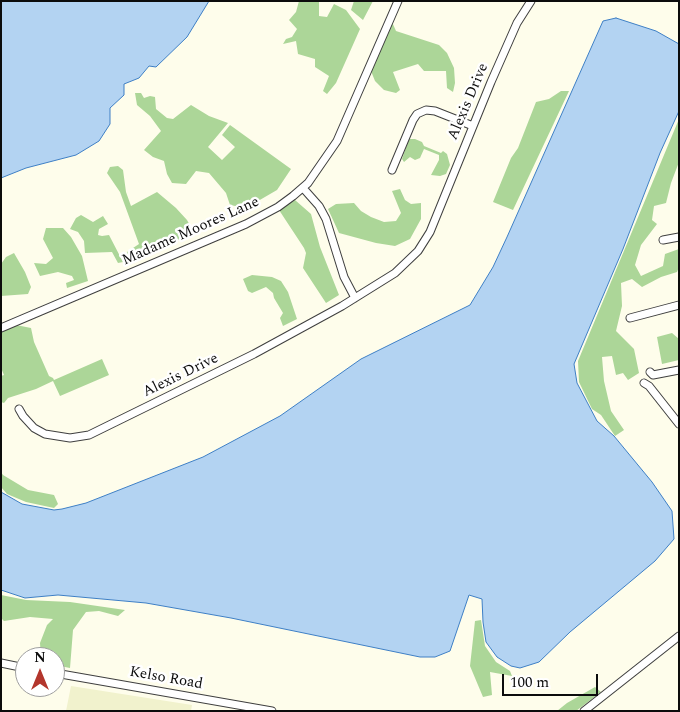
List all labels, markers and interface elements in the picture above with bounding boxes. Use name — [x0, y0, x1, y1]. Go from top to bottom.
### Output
street label: Alexis Drive — [445, 61, 493, 143]
street label: Madame Moores Lane — [120, 194, 262, 270]
street label: Alexis Drive — [140, 350, 222, 402]
north arrow — [15, 647, 65, 697]
text: N — [34, 647, 46, 668]
street label: Kelso Road — [128, 664, 204, 694]
scale bar — [505, 664, 601, 696]
text: 100 m — [510, 671, 549, 694]

